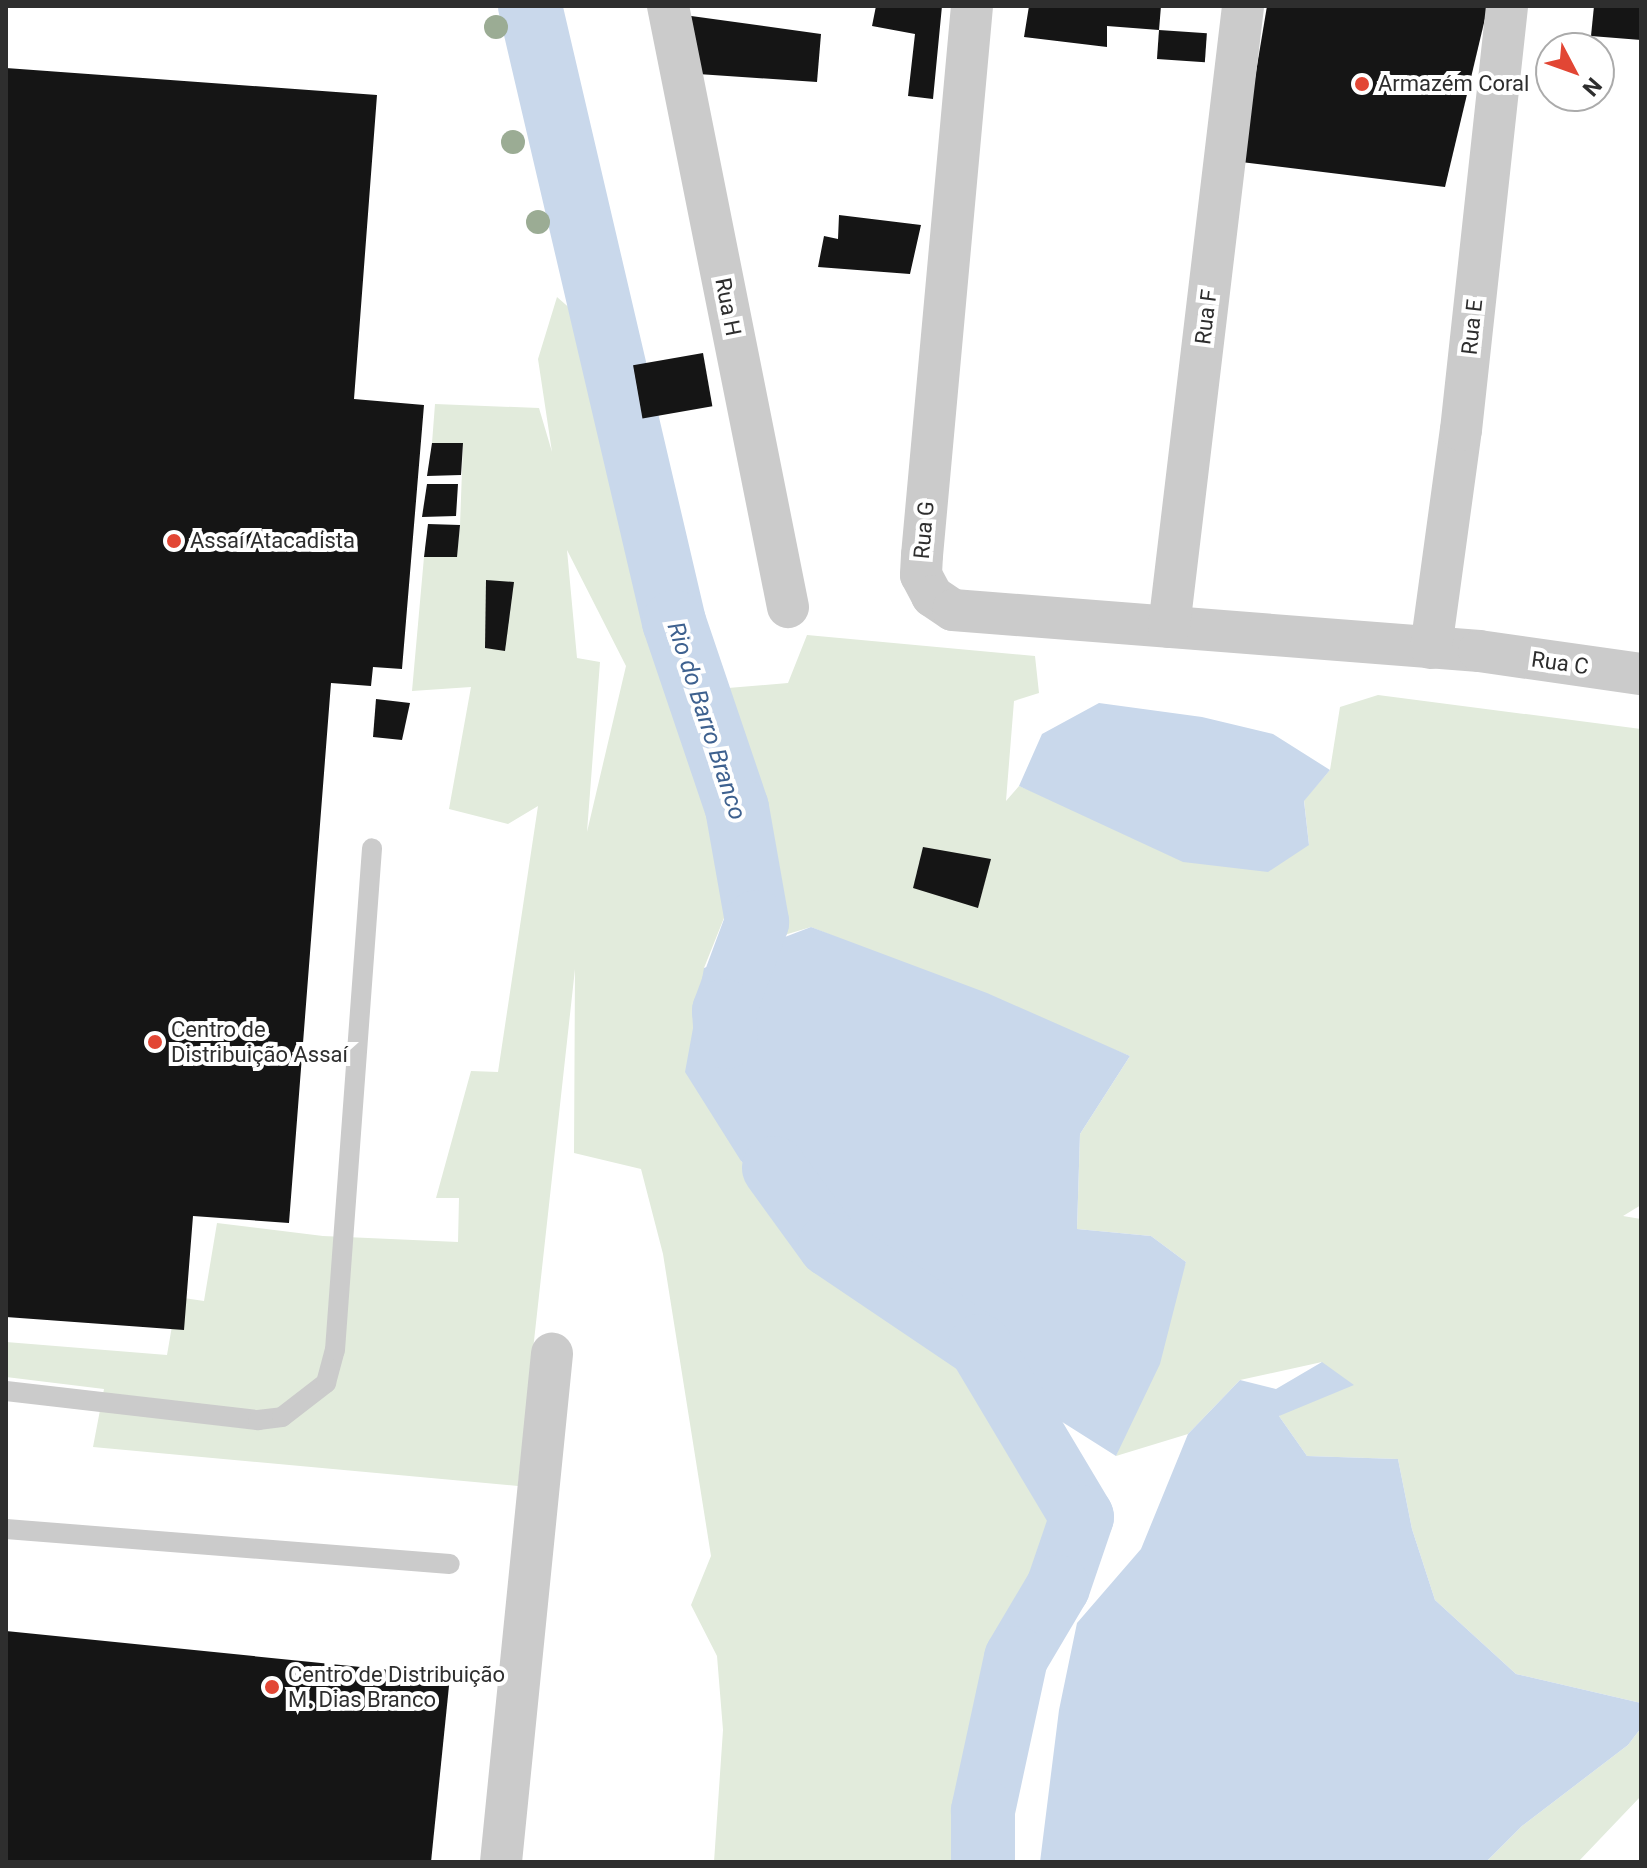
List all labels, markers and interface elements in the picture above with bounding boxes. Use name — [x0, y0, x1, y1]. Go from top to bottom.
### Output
north arrow — [1535, 32, 1615, 112]
place label: Armazém Coral — [1378, 71, 1529, 97]
text: N — [1577, 73, 1607, 101]
marker: Armazém Coral — [1353, 75, 1371, 93]
street label: Rua H — [709, 276, 747, 338]
street label: Rua F — [1190, 288, 1222, 346]
street label: Rua E — [1456, 298, 1488, 356]
street label: Rua G — [908, 500, 940, 560]
place label: Assaí Atacadista — [190, 528, 355, 554]
marker: Assaí Atacadista — [165, 532, 183, 550]
water label: Rio do Barro Branco — [660, 618, 752, 824]
street label: Rua C — [1530, 646, 1590, 680]
place label: Centro de Distribuição Assaí — [171, 1016, 348, 1068]
marker: Centro de Distribuição Assaí — [146, 1033, 164, 1051]
place label: Centro de Distribuição M. Dias Branco — [288, 1661, 505, 1712]
marker: Centro de Distribuição M. Dias Branco — [263, 1678, 281, 1696]

